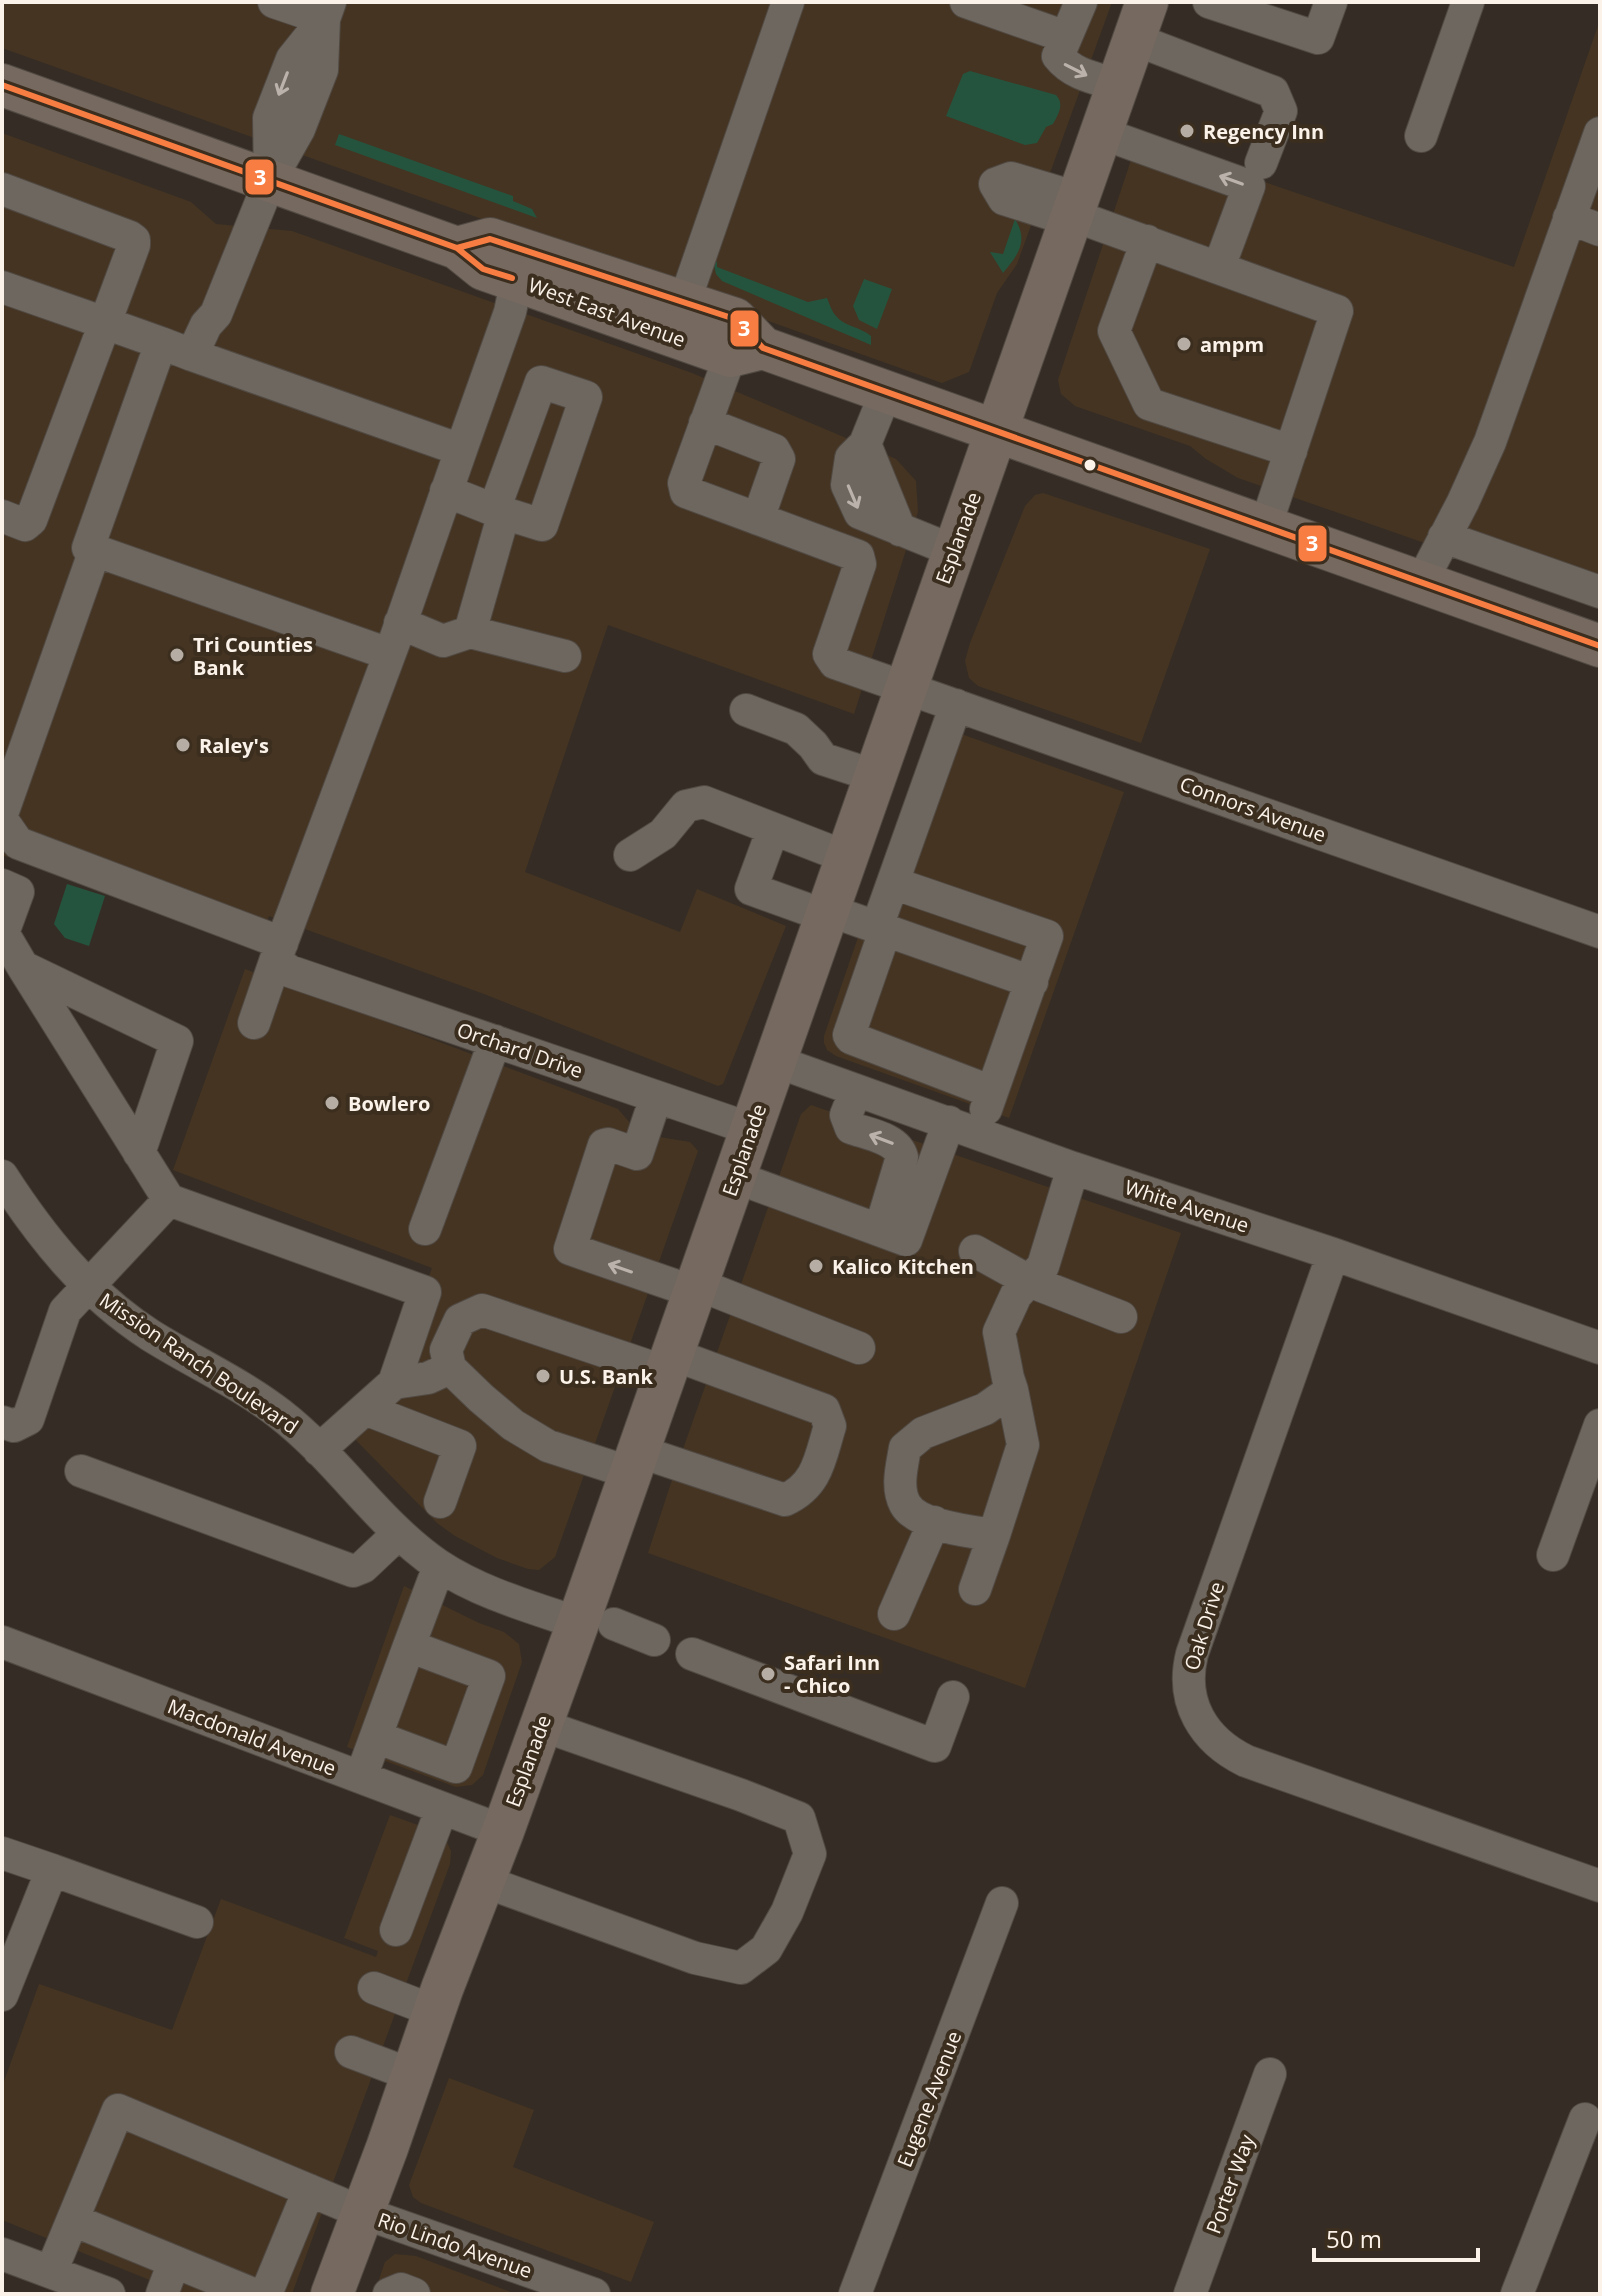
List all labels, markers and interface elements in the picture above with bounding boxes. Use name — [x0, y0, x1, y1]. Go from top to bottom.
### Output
one-way arrow — [1064, 63, 1088, 78]
one-way arrow — [275, 71, 289, 96]
place label: Regency Inn — [1203, 118, 1324, 145]
marker: Regency Inn — [1178, 122, 1196, 140]
line badge: 3 — [244, 158, 275, 196]
text: 3 — [254, 161, 266, 191]
one-way arrow — [1219, 171, 1244, 186]
street label: West East Avenue — [525, 271, 689, 353]
line badge: 3 — [729, 309, 760, 348]
text: 3 — [738, 312, 750, 342]
place label: ampm — [1200, 331, 1264, 358]
marker: ampm — [1175, 335, 1193, 353]
unlabelled marker — [1082, 457, 1098, 473]
one-way arrow — [846, 484, 861, 509]
street label: Esplanade — [929, 488, 987, 588]
line badge: 3 — [1297, 524, 1328, 563]
text: 3 — [1306, 527, 1318, 557]
place label: Tri Counties Bank — [193, 631, 313, 681]
marker: Tri Counties Bank — [168, 646, 186, 664]
place label: Raley's — [199, 732, 269, 759]
marker: Raley's — [174, 736, 192, 754]
street label: Connors Avenue — [1176, 770, 1330, 848]
street label: Orchard Drive — [454, 1016, 586, 1084]
place label: Bowlero — [348, 1090, 430, 1117]
marker: Bowlero — [323, 1094, 341, 1112]
street label: Esplanade — [716, 1100, 772, 1200]
one-way arrow — [869, 1131, 894, 1145]
street label: White Avenue — [1121, 1173, 1253, 1239]
place label: Kalico Kitchen — [832, 1253, 974, 1280]
marker: Kalico Kitchen — [807, 1257, 825, 1275]
one-way arrow — [608, 1259, 633, 1274]
street label: Mission Ranch Boulevard — [94, 1286, 304, 1440]
place label: U.S. Bank — [559, 1363, 653, 1390]
marker: U.S. Bank — [534, 1367, 552, 1385]
street label: Oak Drive — [1178, 1578, 1230, 1674]
place label: Safari Inn - Chico — [784, 1649, 880, 1699]
marker: Safari Inn - Chico — [759, 1665, 777, 1683]
street label: Macdonald Avenue — [164, 1692, 340, 1782]
street label: Esplanade — [499, 1711, 557, 1811]
street label: Eugene Avenue — [891, 2027, 967, 2171]
street label: Porter Way — [1200, 2130, 1261, 2237]
street label: Rio Lindo Avenue — [374, 2206, 536, 2284]
scale bar — [1314, 2212, 1478, 2262]
text: 50 m — [1326, 2222, 1382, 2255]

